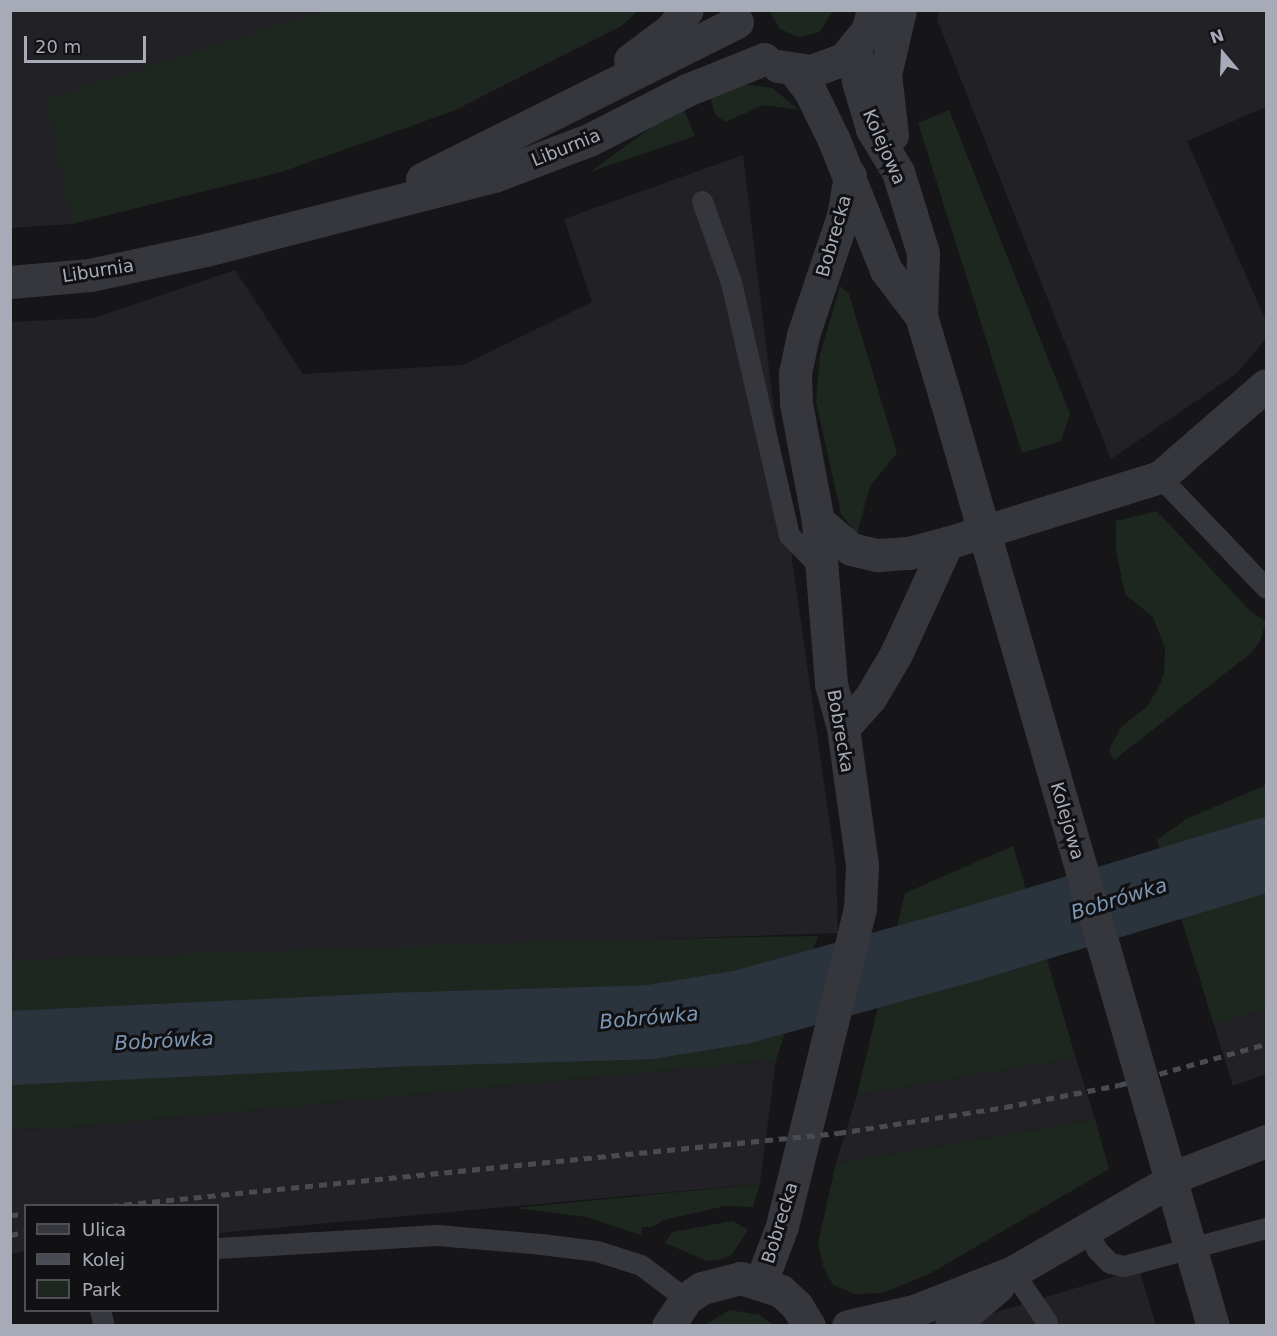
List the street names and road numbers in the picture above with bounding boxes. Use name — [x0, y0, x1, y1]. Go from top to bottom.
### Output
street label: Kolejowa — [858, 106, 910, 188]
street label: Liburnia — [528, 124, 604, 172]
street label: Bobrecka — [812, 193, 856, 279]
street label: Liburnia — [61, 255, 135, 287]
street label: Bobrecka — [822, 688, 858, 774]
street label: Kolejowa — [1046, 780, 1088, 862]
street label: Bobrecka — [757, 1180, 803, 1266]

